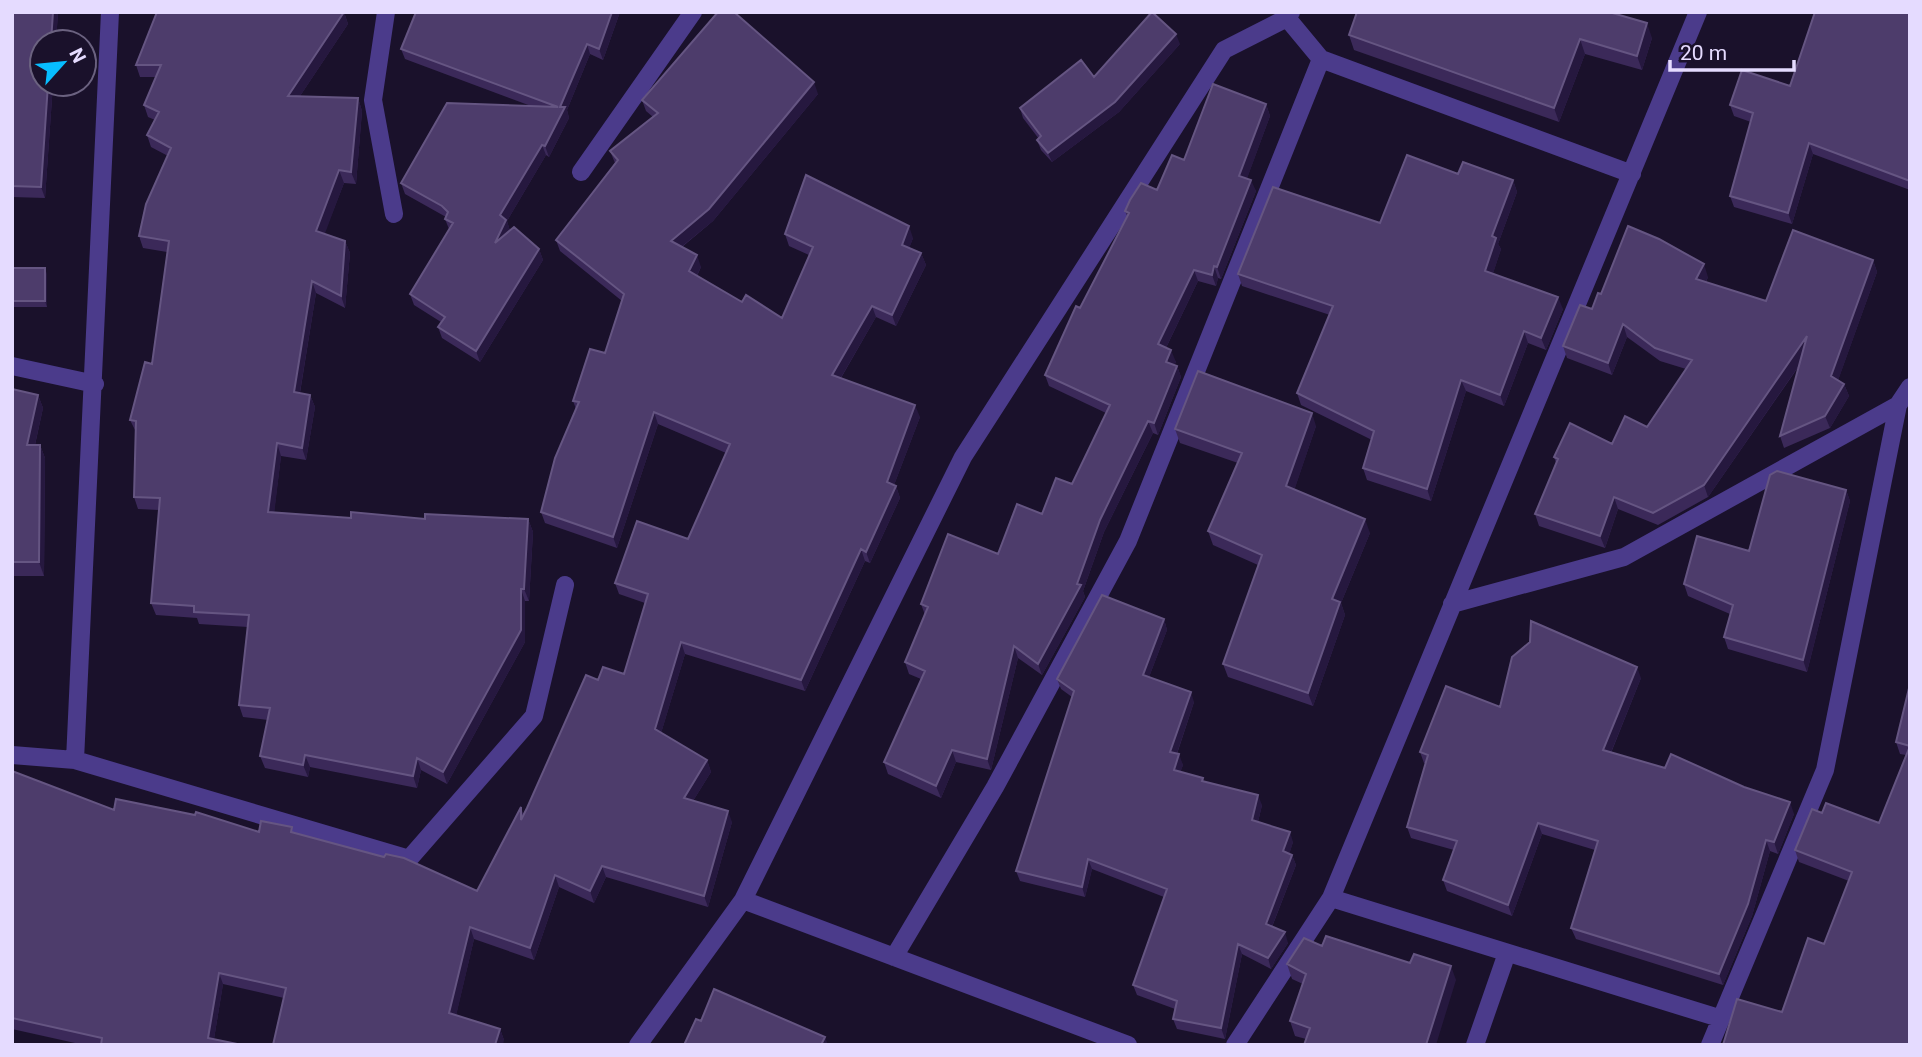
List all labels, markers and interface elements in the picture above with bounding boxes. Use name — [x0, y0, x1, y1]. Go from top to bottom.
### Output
north arrow — [28, 28, 98, 98]
scale bar — [1670, 28, 1794, 72]
text: 20 m — [1680, 41, 1727, 65]
text: N — [64, 44, 91, 67]

